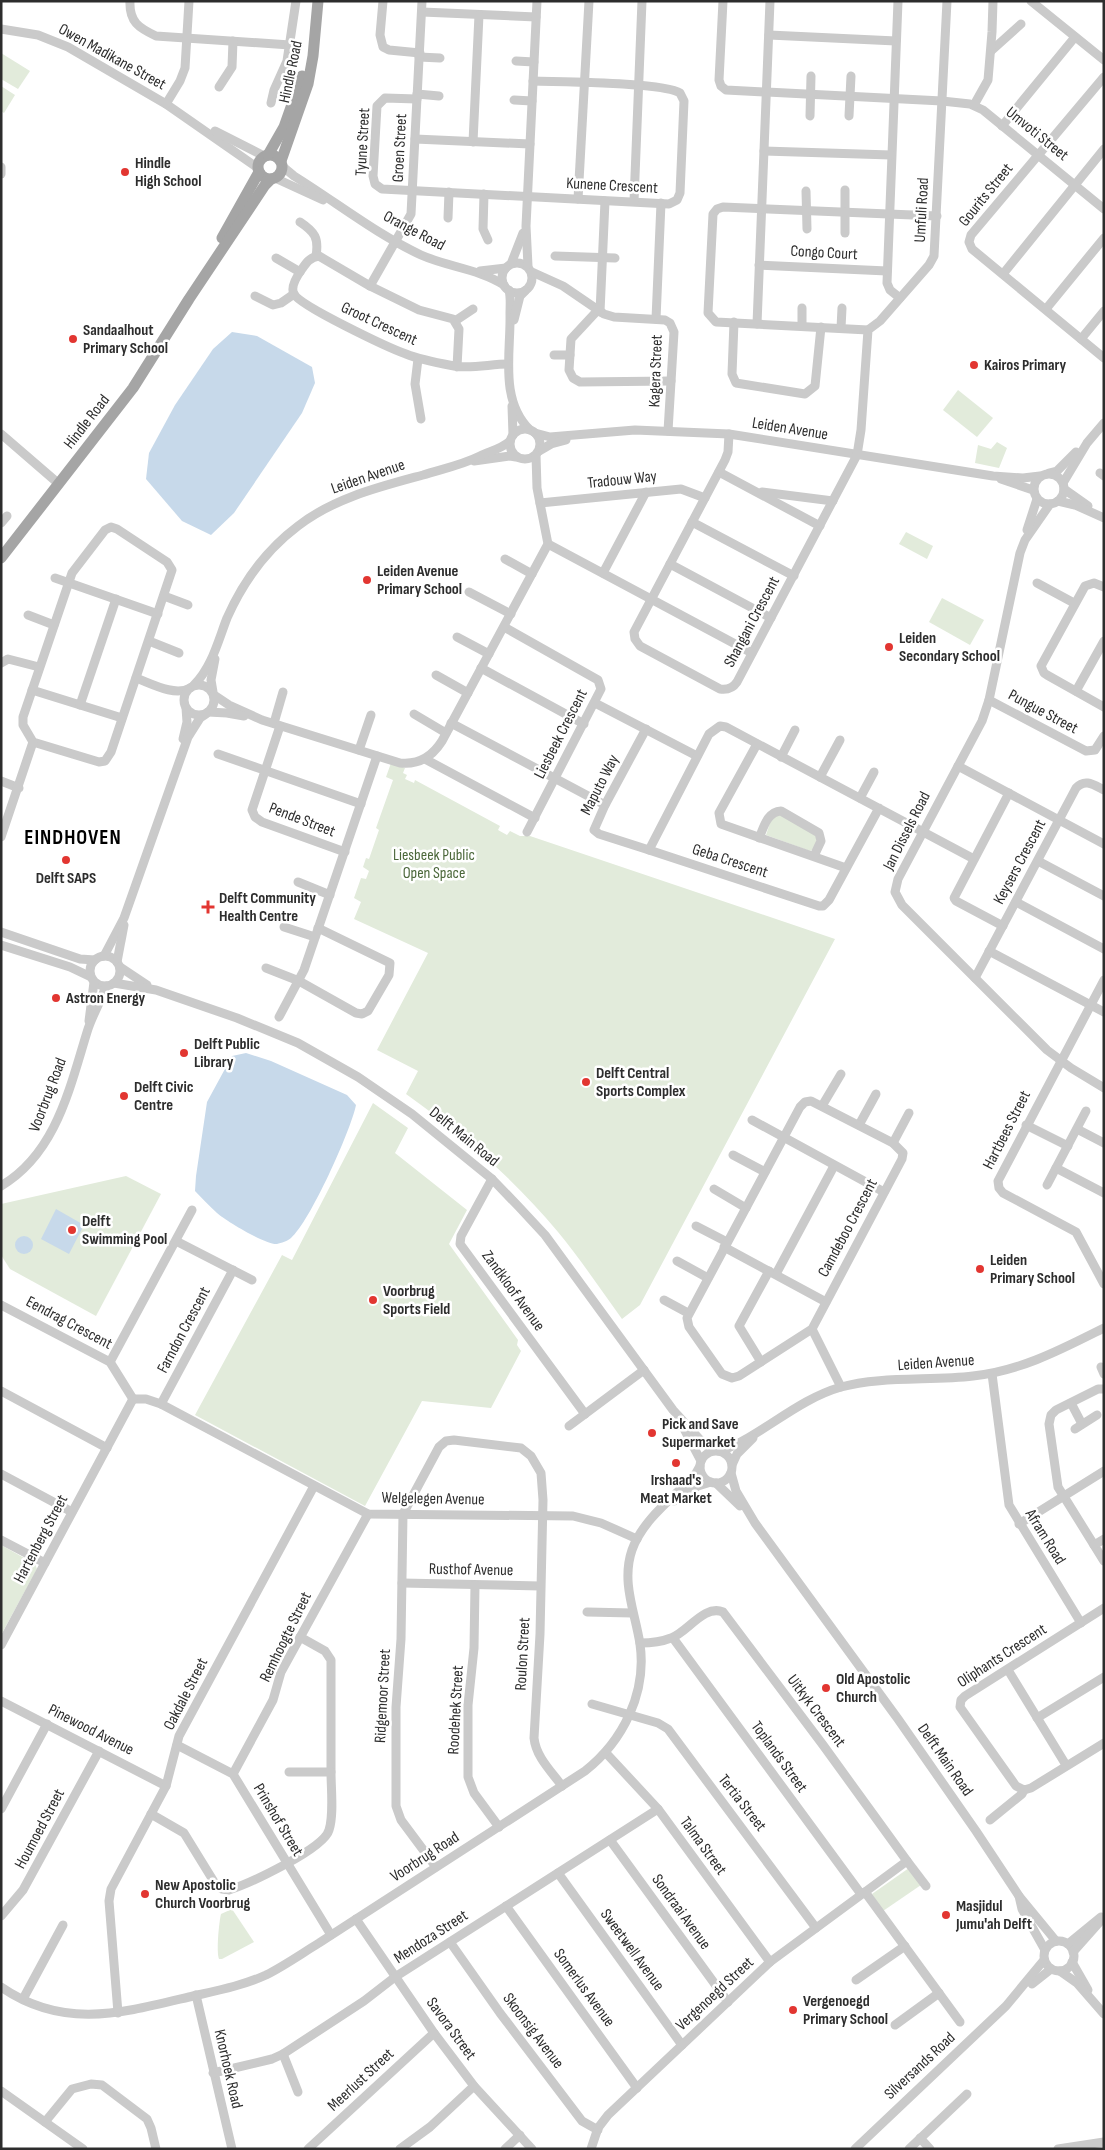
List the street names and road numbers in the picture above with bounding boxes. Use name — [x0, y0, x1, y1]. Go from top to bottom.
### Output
street label: Owen Madikane Street — [55, 20, 169, 94]
street label: Hindle Road — [275, 39, 307, 105]
street label: Umvoti Street — [1002, 103, 1072, 165]
street label: Tyune Street — [352, 107, 374, 177]
street label: Groen Street — [389, 113, 411, 183]
street label: Gourits Street — [955, 160, 1017, 230]
street label: Kunene Crescent — [566, 174, 658, 198]
street label: Umfuli Road — [911, 177, 933, 243]
street label: Orange Road — [380, 207, 448, 255]
street label: Congo Court — [790, 242, 858, 264]
street label: Groot Crescent — [338, 298, 420, 350]
street label: Kagera Street — [645, 334, 667, 408]
street label: Hindle Road — [60, 391, 114, 453]
street label: Leiden Avenue — [751, 414, 829, 444]
street label: Leiden Avenue — [329, 456, 407, 498]
street label: Tradouw Way — [586, 467, 658, 493]
street label: Shangani Crescent — [720, 573, 784, 671]
street label: Liesbeek Crescent — [530, 686, 592, 782]
street label: Pungue Street — [1005, 686, 1081, 738]
street label: Maputo Way — [577, 752, 623, 818]
street label: Jan Dissels Road — [879, 789, 935, 874]
street label: Pende Street — [266, 799, 338, 841]
street label: Keysers Crescent — [990, 816, 1050, 908]
street label: Geba Crescent — [690, 840, 770, 882]
street label: Voorbrug Road — [25, 1055, 71, 1135]
street label: Hartbees Street — [979, 1087, 1035, 1172]
street label: Delft Main Road — [425, 1103, 503, 1171]
street label: Camdeboo Crescent — [814, 1176, 882, 1280]
street label: Zandkloof Avenue — [477, 1247, 549, 1335]
street label: Farndon Crescent — [153, 1284, 215, 1376]
street label: Eendrag Crescent — [23, 1292, 115, 1354]
street label: Leiden Avenue — [897, 1351, 975, 1375]
street label: Welgelegen Avenue — [381, 1489, 485, 1509]
street label: Hartenberg Street — [10, 1492, 72, 1586]
street label: Afram Road — [1020, 1505, 1069, 1568]
street label: Rusthof Avenue — [429, 1560, 513, 1580]
street label: Remhoogte Street — [256, 1589, 316, 1685]
street label: Roulon Street — [512, 1617, 534, 1691]
street label: Oliphants Crescent — [954, 1620, 1050, 1692]
street label: Ridgemoor Street — [371, 1648, 395, 1744]
street label: Oakdale Street — [160, 1655, 212, 1733]
street label: Roodehek Street — [444, 1665, 468, 1755]
street label: Uitkyk Crescent — [783, 1671, 849, 1751]
street label: Pinewood Avenue — [45, 1700, 137, 1760]
street label: Toplands Street — [747, 1718, 811, 1796]
street label: Delft Main Road — [913, 1720, 977, 1800]
street label: Tertia Street — [714, 1771, 770, 1835]
street label: Prinshof Street — [249, 1780, 307, 1860]
street label: Houmoed Street — [11, 1786, 69, 1872]
street label: Talma Street — [676, 1813, 731, 1879]
street label: Voorbrug Road — [387, 1828, 463, 1886]
street label: Sondraai Avenue — [647, 1871, 715, 1953]
street label: Sweetwell Avenue — [596, 1905, 668, 1995]
street label: Mendoza Street — [391, 1906, 472, 1968]
street label: Somerlus Avenue — [549, 1945, 619, 2031]
street label: Vergenoegd Street — [672, 1953, 758, 2035]
street label: Skoonsig Avenue — [498, 1990, 568, 2072]
street label: Savora Street — [422, 1994, 480, 2064]
street label: Knorhoek Road — [210, 2028, 246, 2110]
street label: Silversands Road — [881, 2028, 959, 2104]
street label: Meerlust Street — [324, 2044, 398, 2115]

